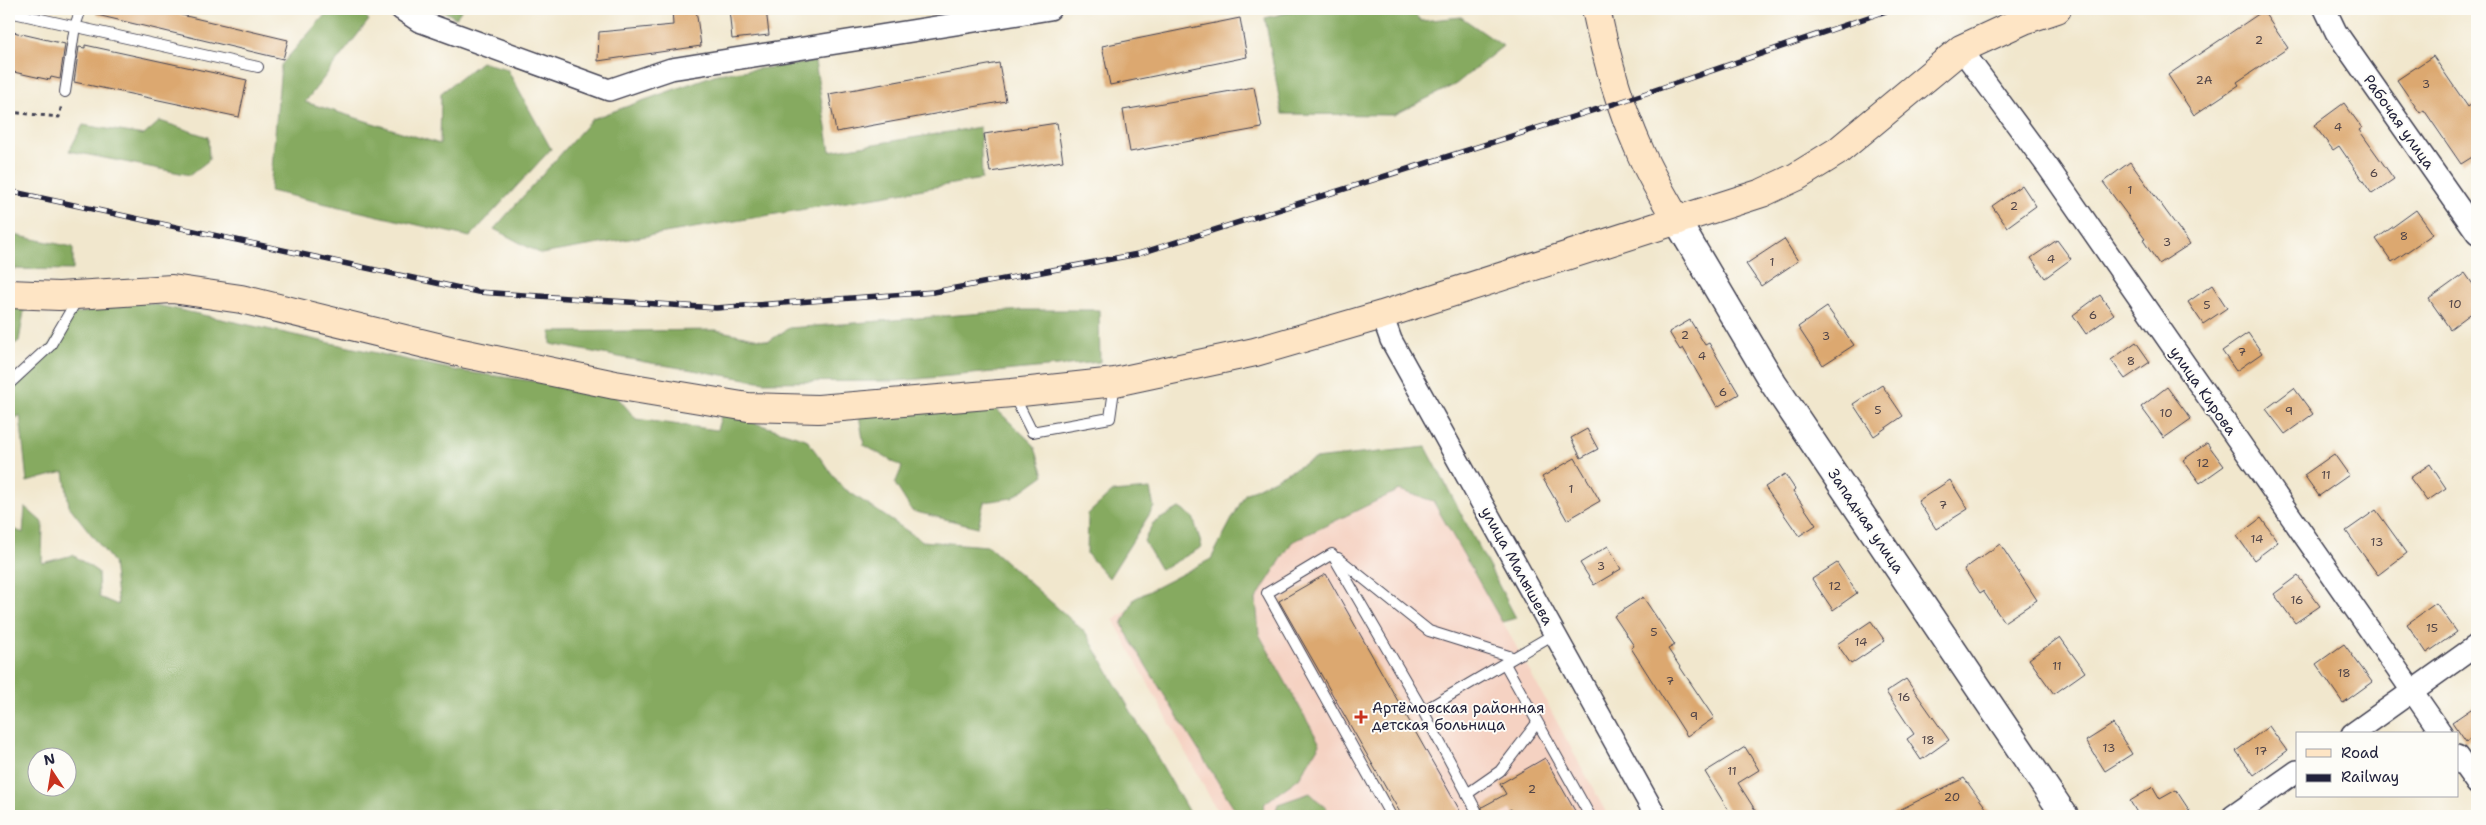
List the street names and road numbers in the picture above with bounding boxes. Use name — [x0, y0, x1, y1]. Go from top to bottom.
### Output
street label: Рабочая улица — [2359, 71, 2439, 174]
street label: улица Кирова — [2165, 343, 2241, 440]
street label: Западная улица — [1823, 465, 1909, 578]
street label: улица Малышева — [1476, 503, 1558, 629]

